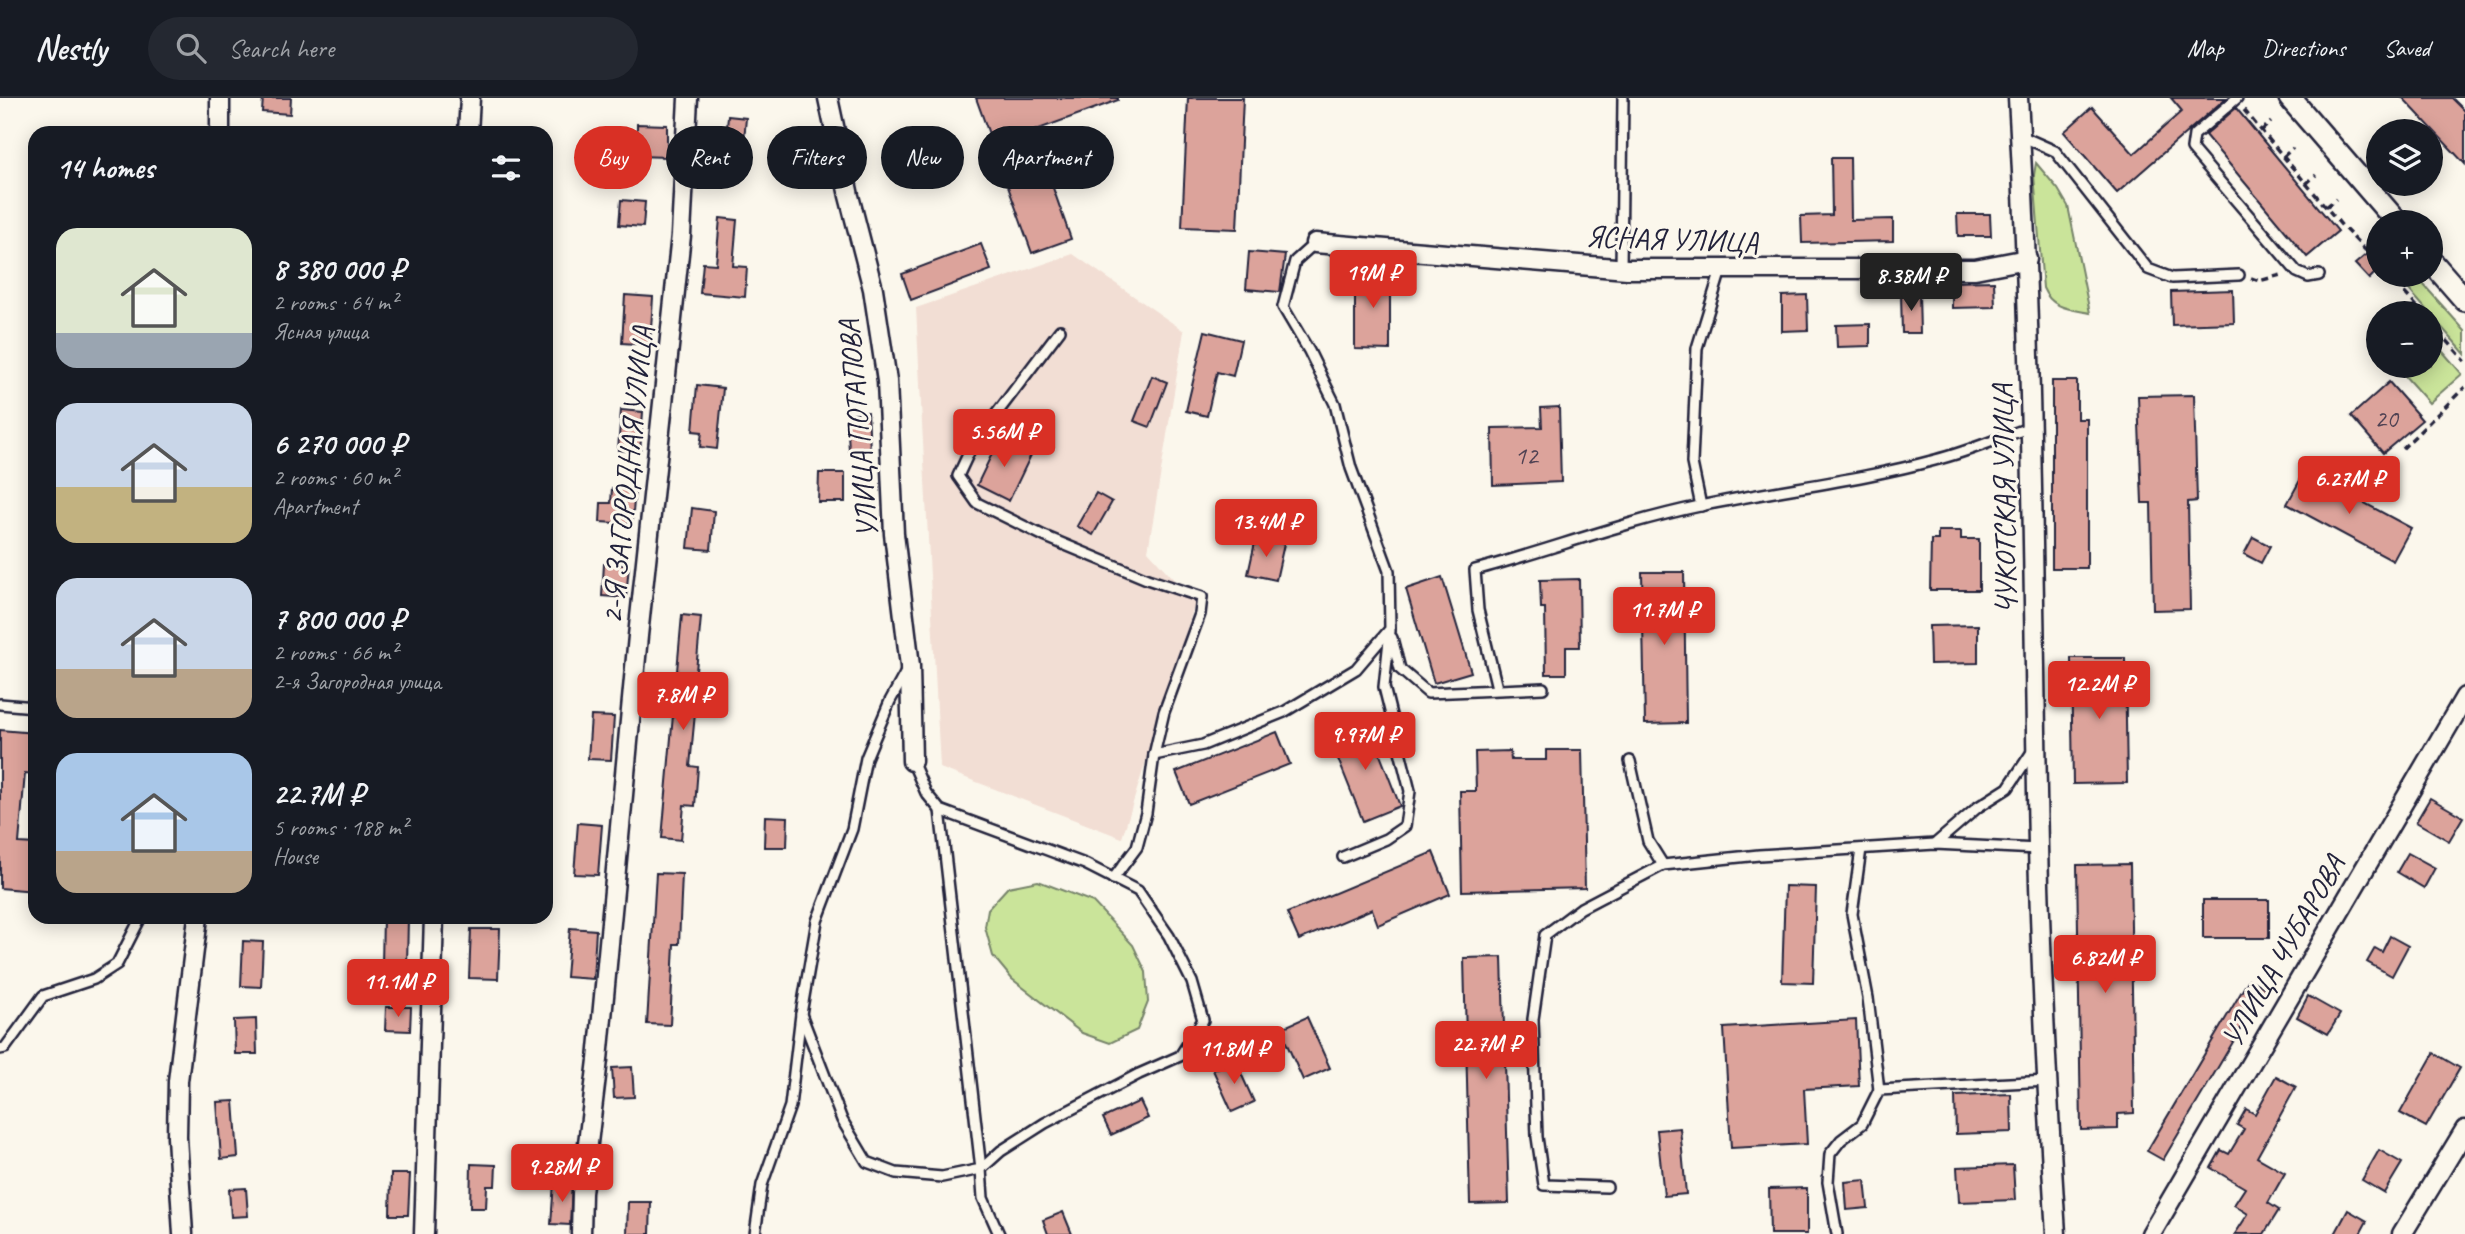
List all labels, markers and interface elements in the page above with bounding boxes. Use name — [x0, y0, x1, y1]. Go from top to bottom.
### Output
search box — [148, 17, 638, 80]
text: Nestly — [35, 27, 106, 69]
icon: search — [172, 29, 210, 67]
text: Search here — [228, 32, 334, 65]
text: Map — [2187, 33, 2224, 63]
text: Directions — [2262, 33, 2345, 63]
text: Saved — [2383, 33, 2430, 63]
map controls — [2366, 119, 2443, 378]
button: layers — [2366, 119, 2443, 196]
chip: Buy — [574, 126, 652, 189]
chip: Rent — [666, 126, 753, 189]
chip: Filters — [767, 126, 867, 189]
chip: New — [881, 126, 964, 189]
chip: Apartment — [978, 126, 1114, 189]
text: 14 homes — [56, 149, 154, 187]
icon: filters — [487, 149, 525, 187]
button: + — [2366, 210, 2443, 287]
street label: ЯСНАЯ УЛИЦА — [1585, 217, 1760, 261]
text: 8 380 000 ₽ — [273, 250, 405, 288]
pin: 19M ₽ — [1324, 250, 1422, 310]
pin: 8.38M ₽ — [1846, 254, 1976, 313]
icon: home — [112, 256, 196, 340]
text: 19M ₽ — [1346, 258, 1400, 287]
text: 8.38M ₽ — [1876, 261, 1946, 290]
text: 2 rooms · 64 m² — [273, 288, 397, 317]
button: − — [2366, 301, 2443, 378]
text: Ясная улица — [273, 317, 368, 346]
street label: УЛИЦА ПОТАПОВА — [829, 317, 886, 539]
street label: 2-Я ЗАГОРОДНАЯ УЛИЦА — [593, 324, 662, 625]
street label: ЧУКОТСКАЯ УЛИЦА — [1983, 382, 2025, 614]
house number: 20 — [2374, 402, 2400, 435]
pin: 5.56M ₽ — [939, 410, 1069, 469]
text: 5.56M ₽ — [969, 417, 1039, 446]
text: 6 270 000 ₽ — [273, 425, 405, 463]
icon: home — [112, 431, 196, 515]
house number: 12 — [1514, 439, 1540, 472]
pin: 6.27M ₽ — [2284, 456, 2414, 516]
text: 2 rooms · 60 m² — [273, 463, 397, 492]
text: 6.27M ₽ — [2314, 464, 2384, 493]
text: Apartment — [273, 492, 358, 521]
pin: 13.4M ₽ — [1201, 500, 1331, 559]
text: 13.4M ₽ — [1231, 507, 1301, 536]
pin: 11.7M ₽ — [1599, 588, 1729, 647]
text: 11.7M ₽ — [1629, 595, 1699, 624]
text: 7 800 000 ₽ — [273, 600, 405, 638]
icon: home — [112, 606, 196, 690]
text: 2 rooms · 66 m² — [273, 638, 397, 667]
pin: 12.2M ₽ — [2034, 662, 2164, 721]
text: 2-я Загородная улица — [273, 667, 441, 696]
text: 12.2M ₽ — [2064, 669, 2134, 698]
pin: 7.8M ₽ — [626, 672, 740, 732]
text: 7.8M ₽ — [653, 680, 713, 709]
pin: 9.97M ₽ — [1300, 712, 1430, 772]
text: 9.97M ₽ — [1330, 720, 1400, 749]
text: 22.7M ₽ — [273, 775, 364, 813]
icon: home — [112, 781, 196, 865]
text: 5 rooms · 188 m² — [273, 813, 408, 842]
text: House — [273, 842, 318, 871]
street label: УЛИЦА ЧУБАРОВА — [2213, 847, 2354, 1054]
pin: 6.82M ₽ — [2040, 936, 2170, 995]
text: 6.82M ₽ — [2070, 943, 2140, 972]
pin: 11.1M ₽ — [333, 960, 463, 1019]
text: 11.1M ₽ — [363, 967, 433, 996]
pin: 22.7M ₽ — [1421, 1021, 1551, 1081]
pin: 11.8M ₽ — [1169, 1026, 1299, 1086]
text: 22.7M ₽ — [1451, 1029, 1521, 1058]
text: 11.8M ₽ — [1199, 1034, 1269, 1063]
pin: 9.28M ₽ — [497, 1144, 627, 1204]
text: 9.28M ₽ — [527, 1152, 597, 1181]

